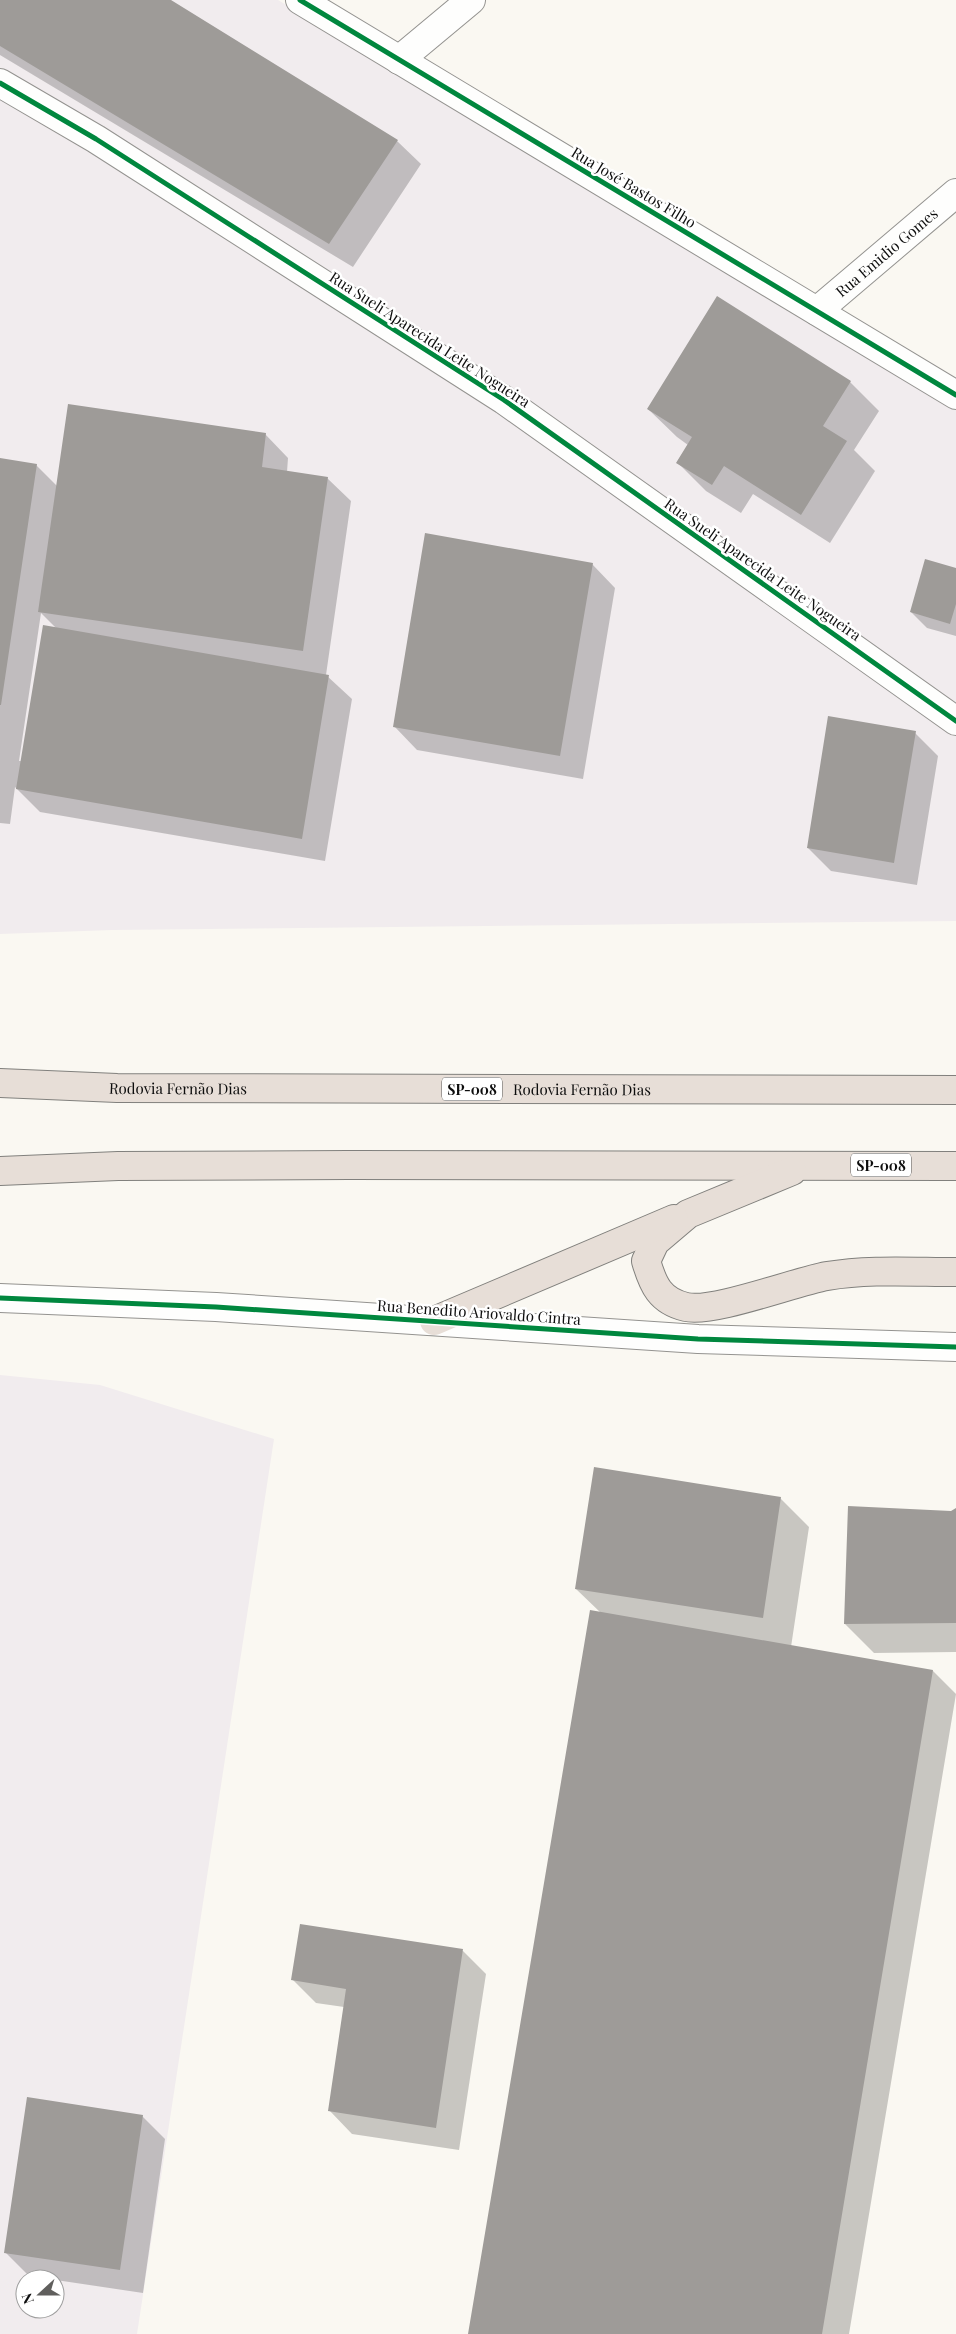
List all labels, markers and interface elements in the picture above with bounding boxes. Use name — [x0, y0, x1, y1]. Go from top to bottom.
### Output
street label: Rua José Bastos Filho — [568, 142, 700, 232]
street label: Rua Emidio Gomes — [831, 203, 942, 301]
street label: Rua Sueli Aparecida Leite Nogueira — [326, 266, 535, 412]
street label: Rua Sueli Aparecida Leite Nogueira — [661, 493, 866, 645]
street label: Rodovia Fernão Dias — [108, 1078, 247, 1098]
road number: SP-008 — [442, 1078, 502, 1100]
street label: Rodovia Fernão Dias — [513, 1079, 651, 1099]
road number: SP-008 — [851, 1154, 911, 1176]
street label: Rua Benedito Ariovaldo Cintra — [377, 1295, 582, 1329]
north arrow — [15, 2269, 65, 2319]
text: N — [17, 2291, 38, 2307]

